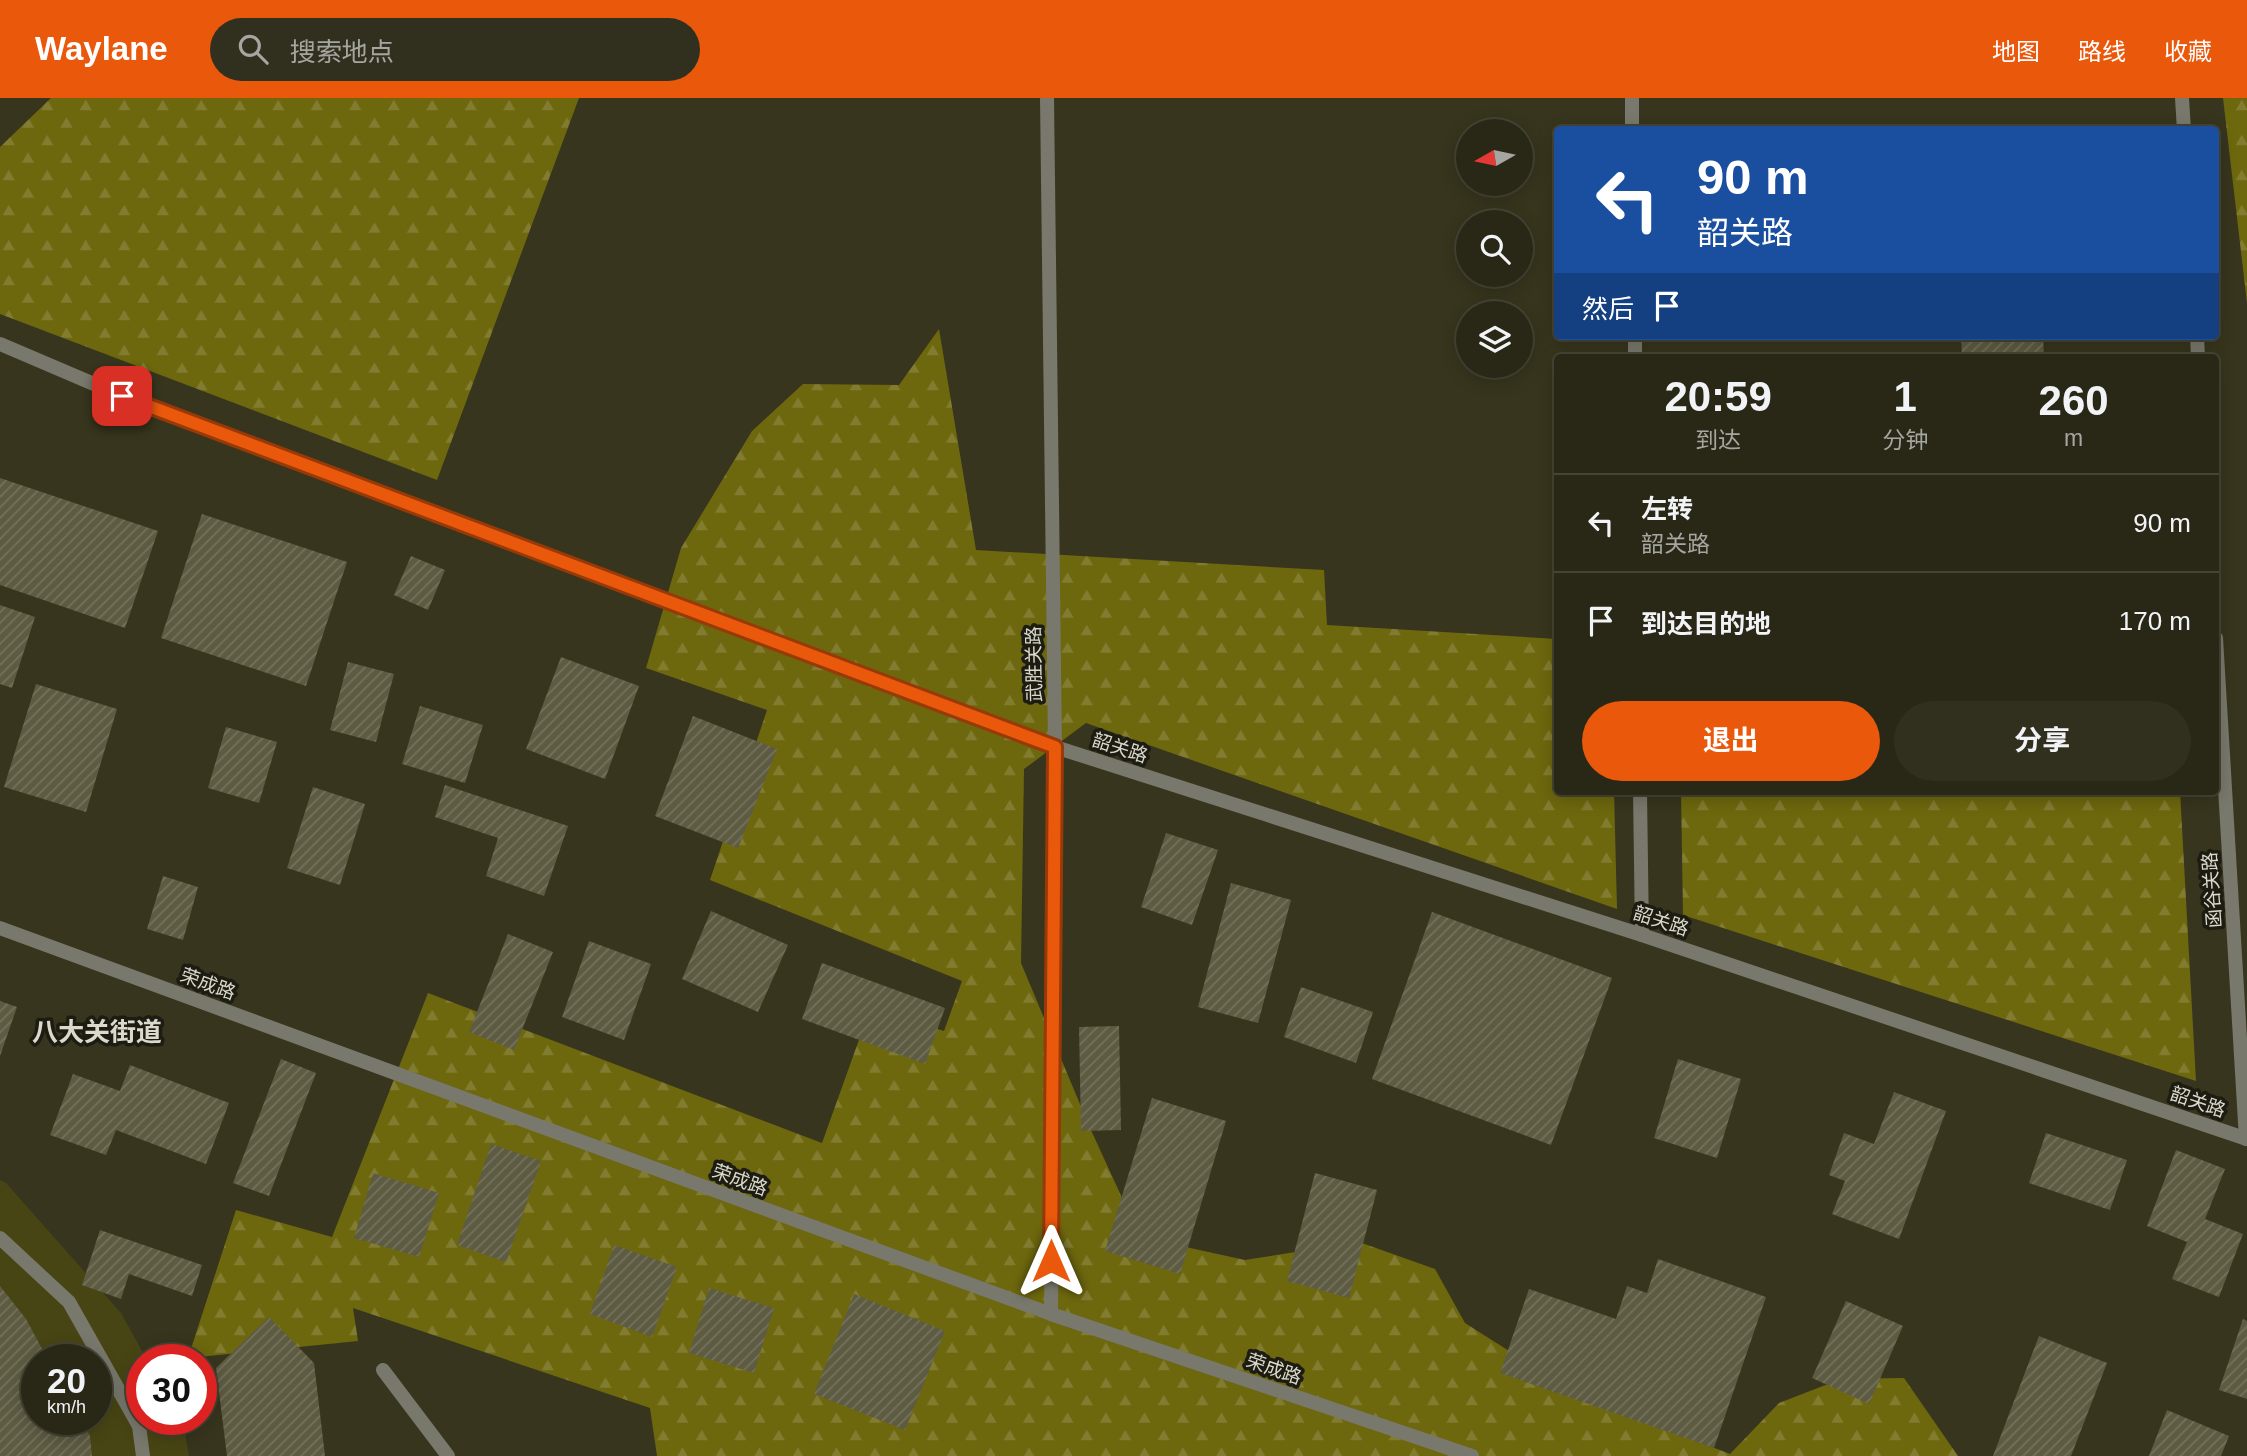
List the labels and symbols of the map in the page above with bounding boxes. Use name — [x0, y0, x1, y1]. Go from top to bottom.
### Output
north arrow — [1456, 119, 1533, 196]
pin — [92, 366, 152, 426]
street label: 武胜关路 — [1023, 626, 1045, 702]
street label: 韶关路 — [1090, 729, 1150, 767]
street label: 函谷关路 — [2199, 851, 2225, 929]
street label: 韶关路 — [1631, 902, 1691, 940]
street label: 荣成路 — [178, 964, 238, 1004]
district label: 八大关街道 — [32, 1017, 162, 1047]
street label: 韶关路 — [2168, 1083, 2228, 1121]
street label: 荣成路 — [710, 1160, 770, 1200]
position arrow — [1014, 1224, 1088, 1298]
speed limit sign: 30 — [126, 1344, 217, 1435]
street label: 荣成路 — [1244, 1350, 1304, 1388]

